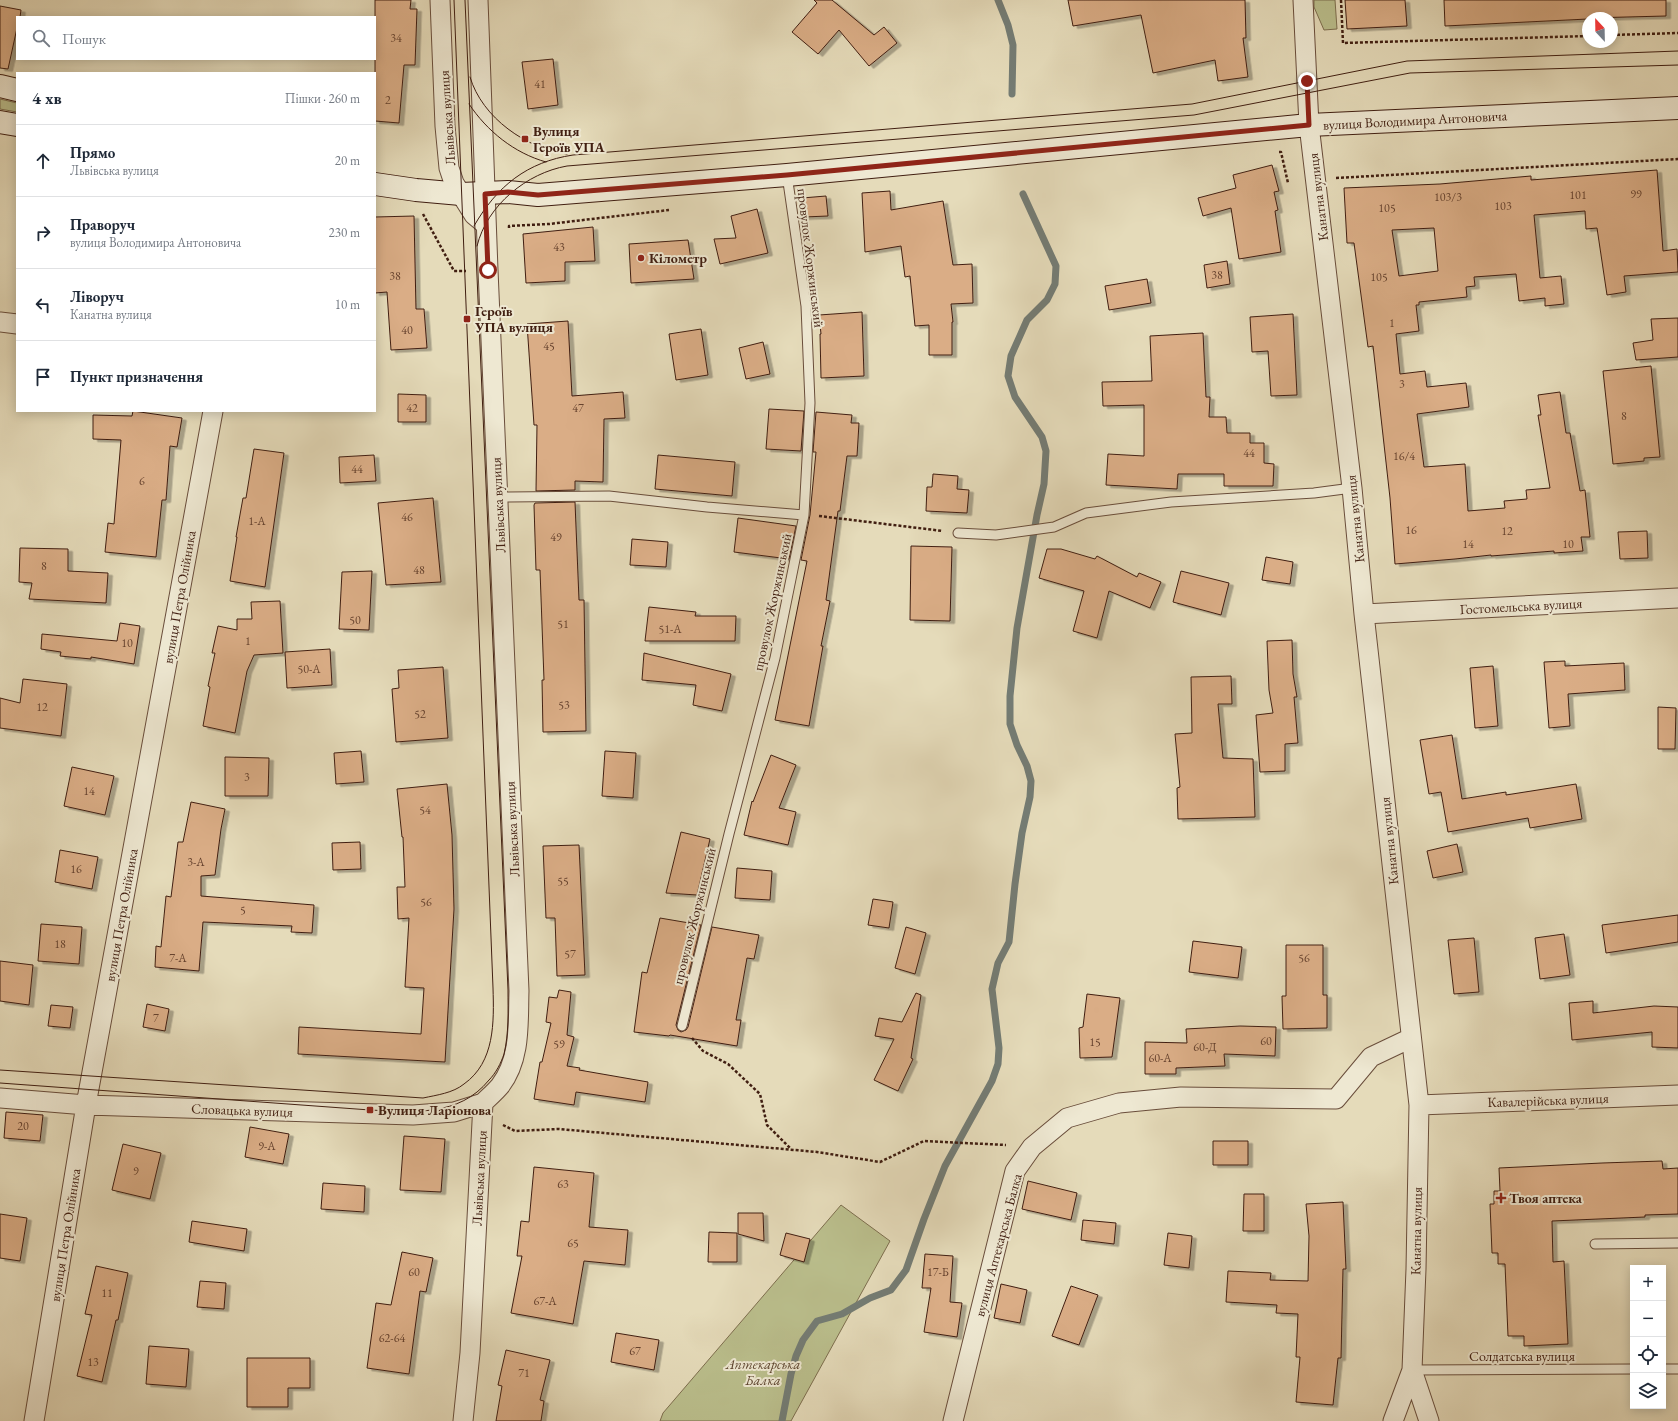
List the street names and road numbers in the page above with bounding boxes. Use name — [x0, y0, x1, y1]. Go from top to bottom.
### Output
street label: Львівська вулиця — [435, 70, 459, 166]
street label: вулиця Володимира Антоновича — [1322, 106, 1508, 134]
street label: Канатна вулиця — [1304, 152, 1332, 242]
street label: провулок Жоржинський — [794, 187, 829, 329]
street label: Львівська вулиця — [487, 457, 509, 553]
street label: Канатна вулиця — [1341, 474, 1369, 564]
street label: вулиця Петра Олійника — [158, 529, 200, 665]
street label: провулок Жоржинський — [749, 531, 795, 672]
street label: Гостомельська вулиця — [1459, 594, 1583, 618]
street label: Львівська вулиця — [501, 781, 523, 877]
street label: Канатна вулиця — [1375, 796, 1403, 886]
street label: провулок Жоржинський — [668, 845, 720, 986]
street label: вулиця Петра Олійника — [100, 847, 142, 983]
street label: Кавалерійська вулиця — [1487, 1089, 1609, 1111]
street label: Словацька вулиця — [191, 1099, 293, 1121]
street label: Львівська вулиця — [468, 1130, 490, 1226]
street label: вулиця Петра Олійника — [46, 1167, 84, 1303]
street label: вулиця Аптекарська Балка — [970, 1171, 1026, 1319]
street label: Канатна вулиця — [1406, 1187, 1426, 1275]
street label: Солдатська вулиця — [1469, 1347, 1575, 1365]

